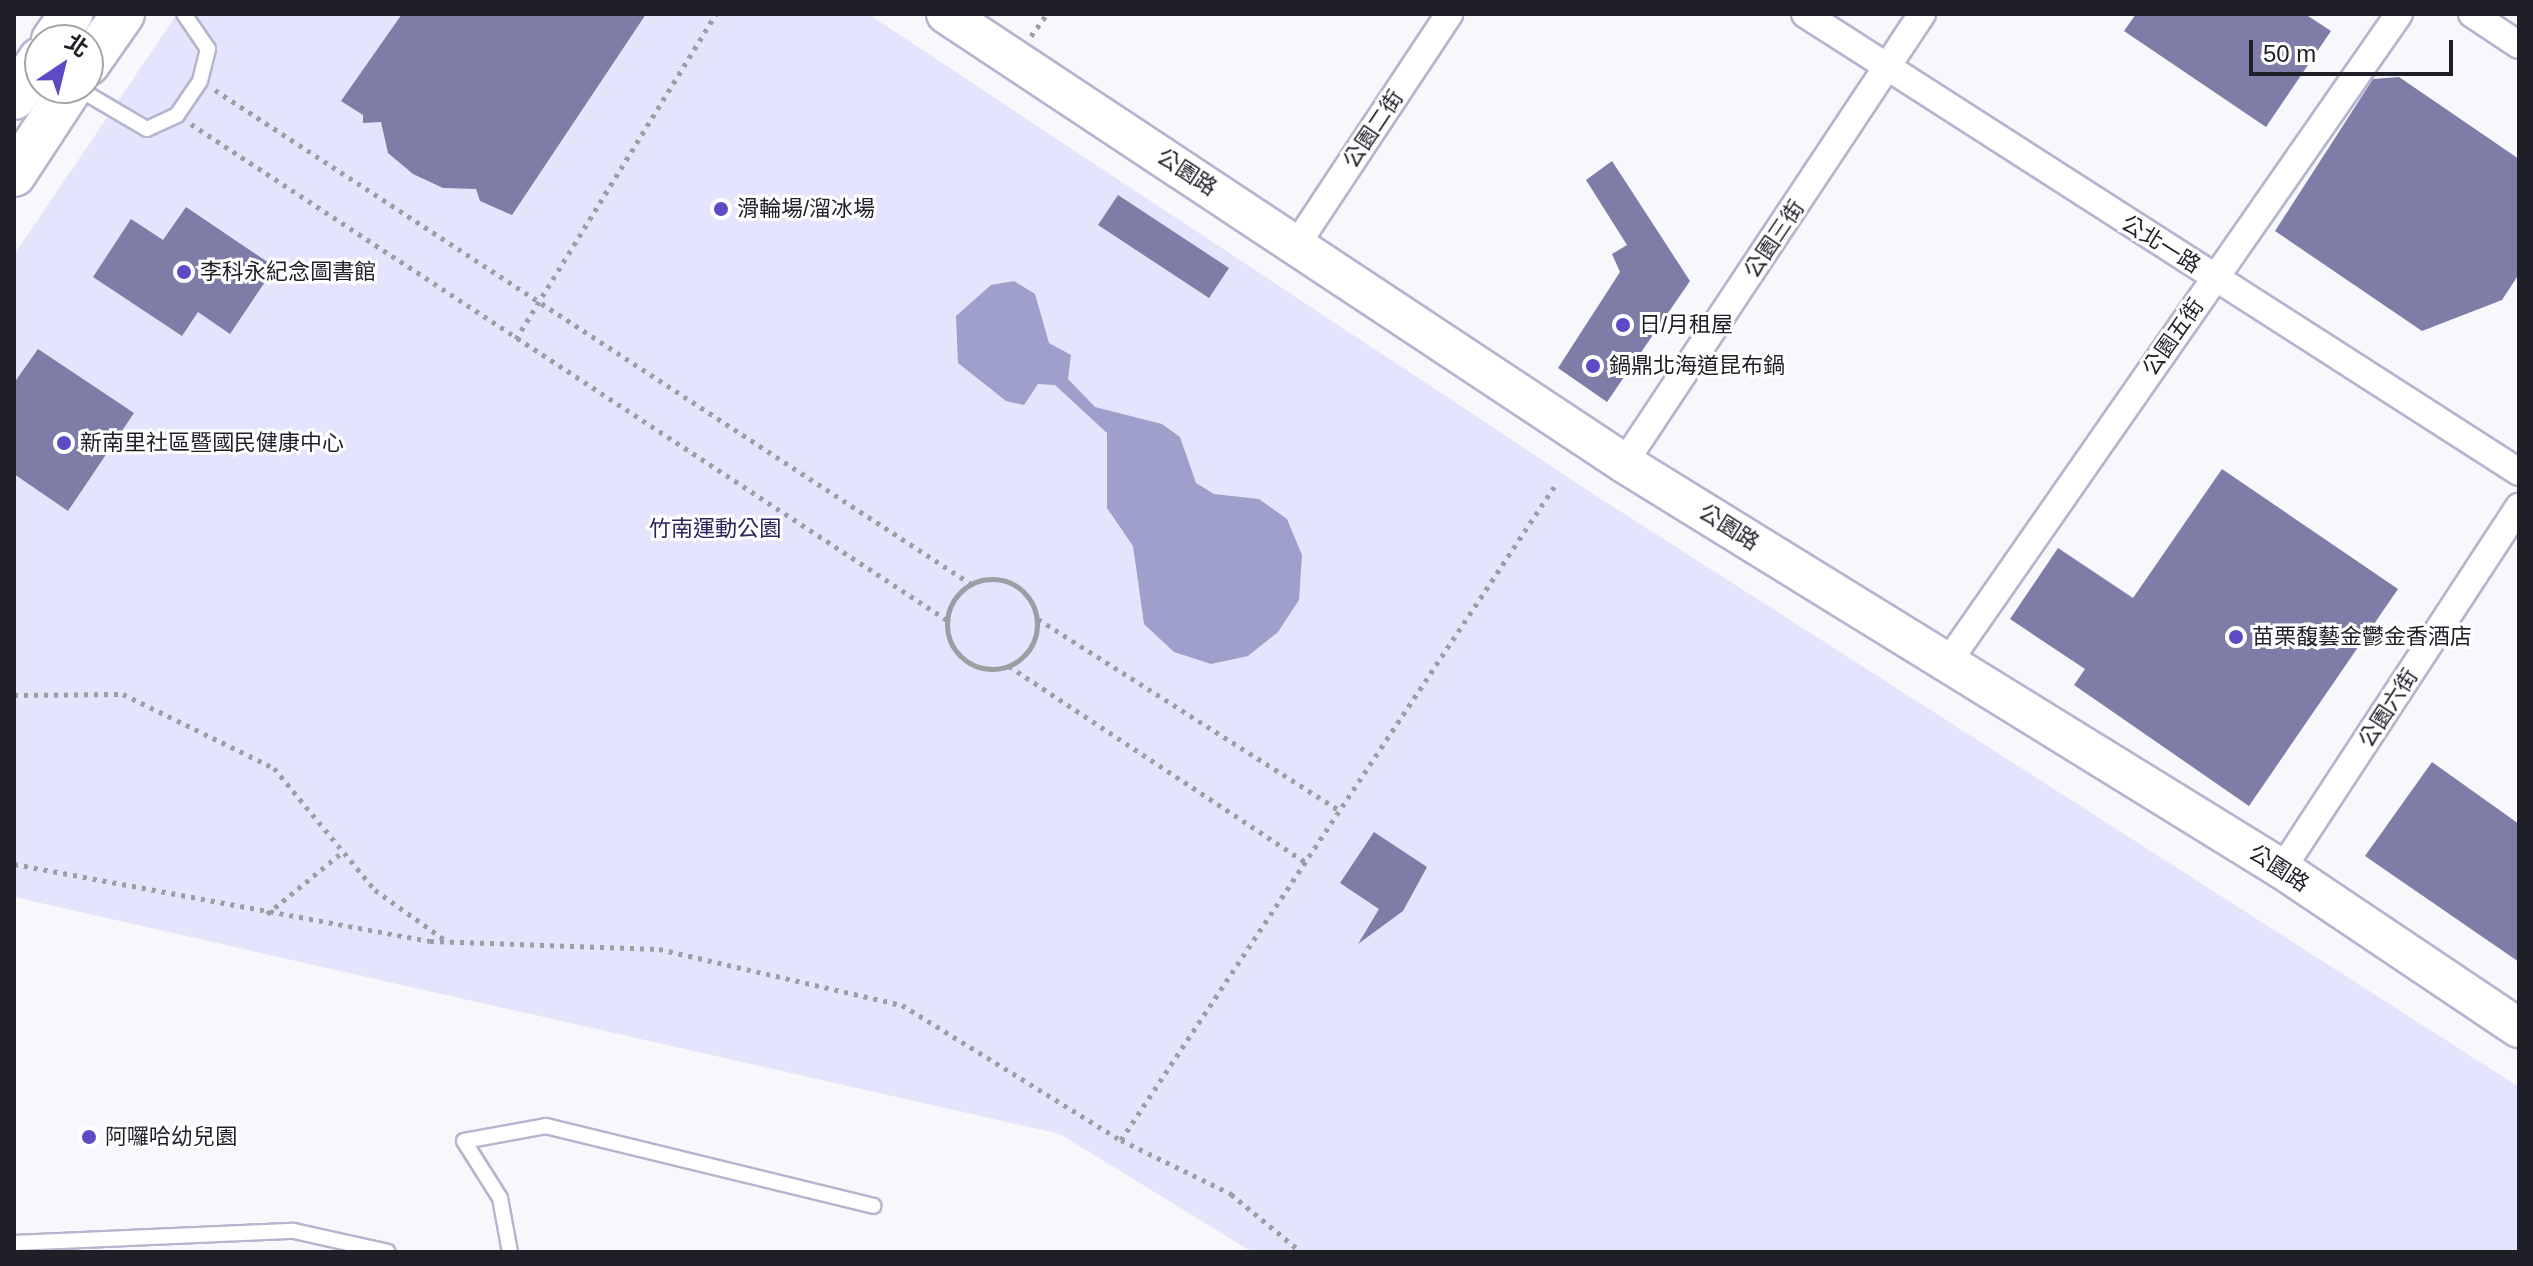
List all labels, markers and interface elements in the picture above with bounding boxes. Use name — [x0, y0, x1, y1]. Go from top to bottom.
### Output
north arrow — [24, 24, 104, 104]
scale bar — [2253, 24, 2457, 74]
text: 北 — [61, 29, 93, 62]
text: 50 m — [2263, 40, 2316, 67]
street label: 公園二街 — [1337, 85, 1409, 173]
street label: 公園路 — [1152, 143, 1222, 201]
street label: 公園三街 — [1738, 195, 1810, 283]
place label: 滑輪場/溜冰場 — [737, 196, 875, 222]
marker: 滑輪場/溜冰場 — [712, 200, 730, 218]
street label: 公北一路 — [2117, 209, 2205, 279]
place label: 李科永紀念圖書館 — [200, 259, 376, 285]
marker: 李科永紀念圖書館 — [175, 263, 193, 281]
street label: 公園五街 — [2137, 293, 2209, 381]
place label: 日/月租屋 — [1639, 312, 1733, 338]
marker: 日/月租屋 — [1614, 316, 1632, 334]
place label: 鍋鼎北海道昆布鍋 — [1609, 353, 1785, 379]
marker: 鍋鼎北海道昆布鍋 — [1584, 357, 1602, 375]
place label: 新南里社區暨國民健康中心 — [80, 430, 344, 456]
marker: 新南里社區暨國民健康中心 — [55, 434, 73, 452]
street label: 公園路 — [1694, 498, 1764, 556]
park label: 竹南運動公園 — [649, 516, 781, 542]
place label: 苗栗馥藝金鬱金香酒店 — [2252, 624, 2472, 650]
marker: 苗栗馥藝金鬱金香酒店 — [2227, 628, 2245, 646]
street label: 公園六街 — [2353, 664, 2423, 752]
street label: 公園路 — [2244, 839, 2314, 897]
place label: 阿囉哈幼兒園 — [105, 1124, 237, 1150]
marker: 阿囉哈幼兒園 — [80, 1128, 98, 1146]

